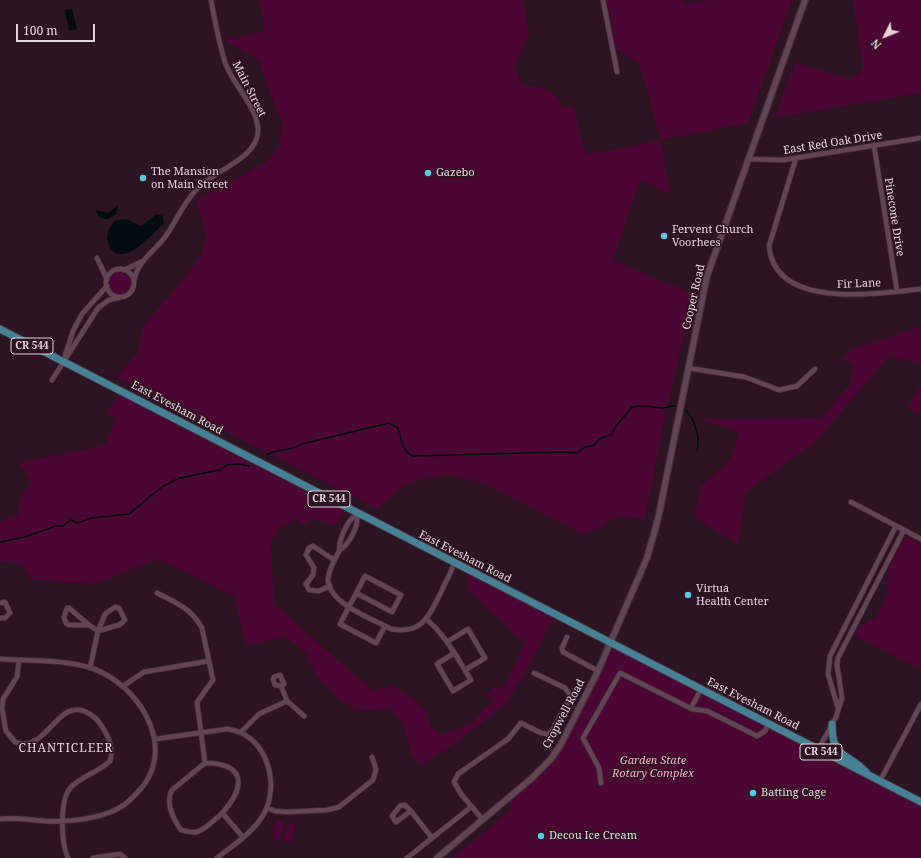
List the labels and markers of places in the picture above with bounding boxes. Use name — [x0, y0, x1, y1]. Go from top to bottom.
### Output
place label: The Mansion on Main Street — [151, 165, 228, 191]
place label: Gazebo — [436, 166, 475, 180]
marker: Gazebo — [423, 168, 433, 178]
marker: The Mansion on Main Street — [138, 173, 148, 183]
place label: Fervent Church Voorhees — [672, 223, 753, 249]
marker: Fervent Church Voorhees — [659, 231, 669, 241]
place label: Virtua Health Center — [696, 582, 769, 608]
marker: Virtua Health Center — [683, 590, 693, 600]
place label: Batting Cage — [761, 786, 826, 800]
marker: Batting Cage — [748, 788, 758, 798]
place label: Decou Ice Cream — [549, 829, 637, 843]
marker: Decou Ice Cream — [536, 831, 546, 841]

